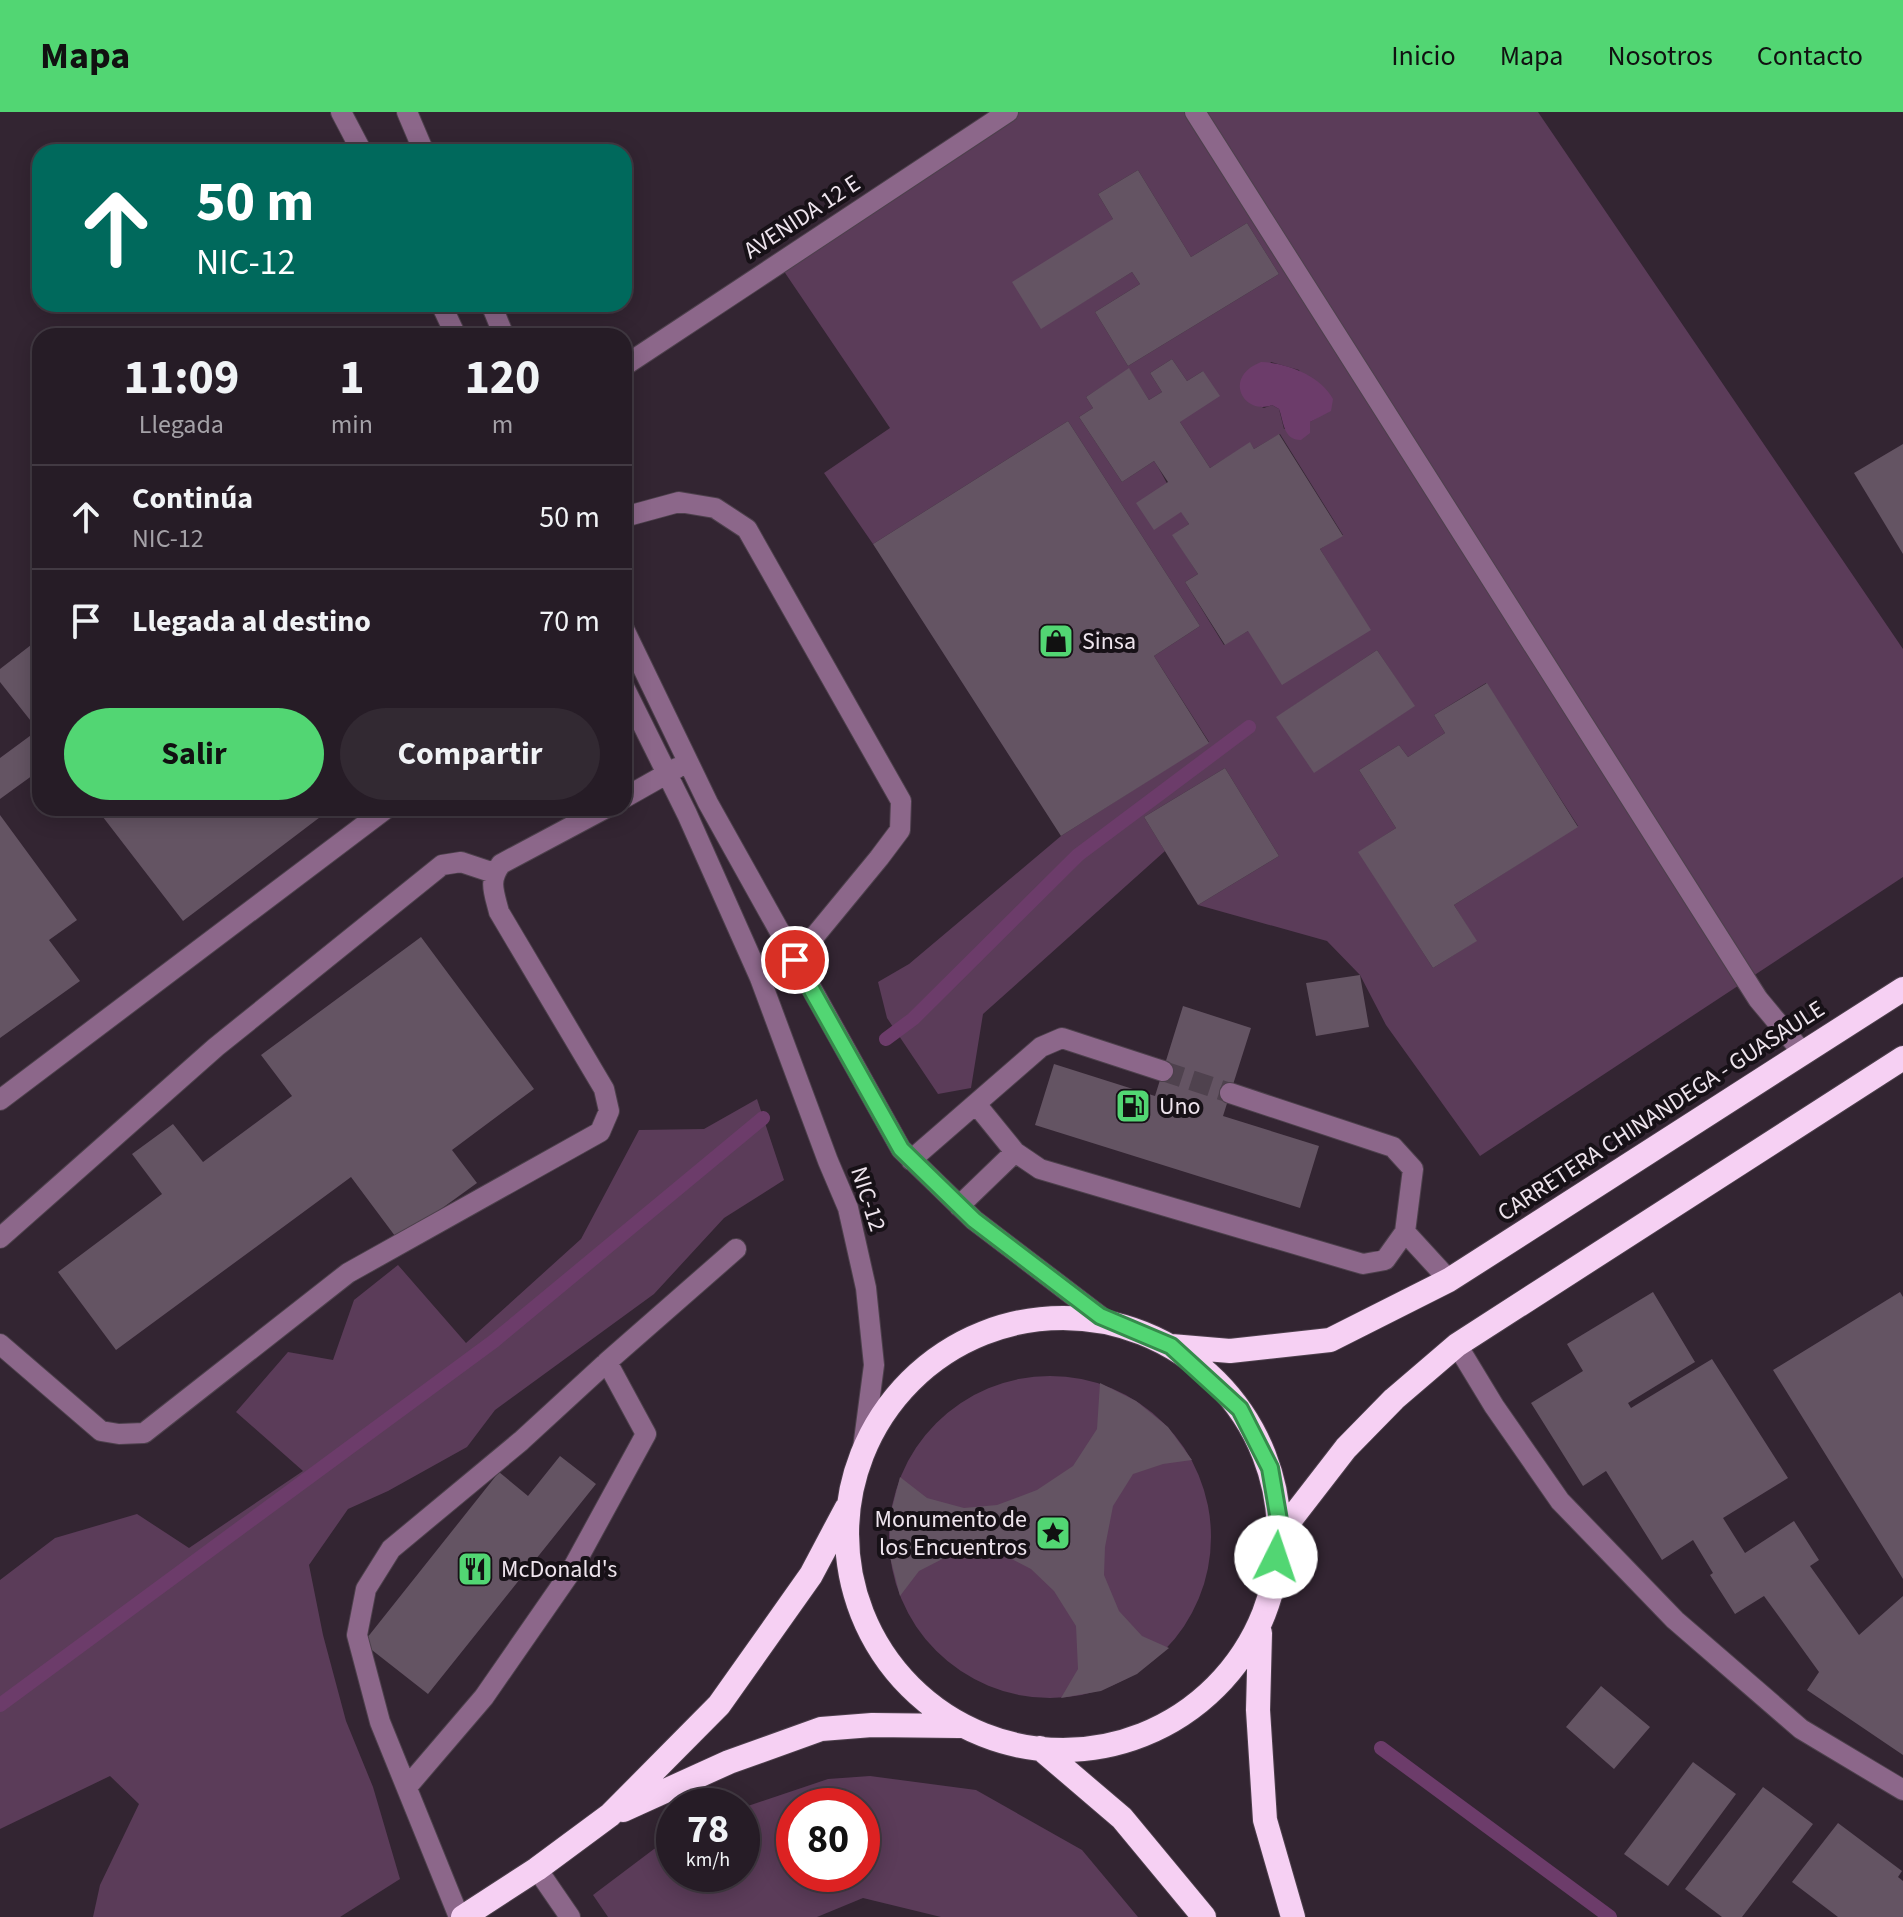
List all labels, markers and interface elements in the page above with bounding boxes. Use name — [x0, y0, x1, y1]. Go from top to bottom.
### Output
text: Mapa — [40, 29, 130, 83]
text: Inicio — [1391, 36, 1456, 76]
text: Mapa — [1500, 36, 1563, 76]
text: Nosotros — [1607, 36, 1713, 76]
text: Contacto — [1757, 36, 1863, 76]
text: 50 m — [196, 163, 314, 242]
street label: AVENIDA 12 E — [737, 166, 867, 268]
icon: ahead — [64, 176, 168, 280]
text: NIC-12 — [196, 237, 295, 288]
text: 11:09 — [123, 344, 239, 412]
text: 1 — [339, 344, 365, 412]
text: 120 — [464, 344, 540, 412]
text: Llegada — [139, 406, 224, 443]
text: min — [331, 406, 373, 443]
text: m — [492, 406, 513, 443]
text: Continúa — [132, 477, 253, 520]
icon: ahead — [64, 495, 108, 539]
text: 50 m — [539, 496, 600, 539]
text: NIC-12 — [132, 520, 204, 557]
icon: arrive — [64, 599, 108, 643]
text: Llegada al destino — [132, 600, 371, 643]
text: 70 m — [539, 600, 600, 643]
shop icon: Sinsa — [1037, 622, 1075, 660]
place label: Sinsa — [1082, 624, 1136, 659]
button: Salir — [64, 708, 324, 800]
button: Compartir — [340, 708, 600, 800]
pin — [761, 926, 829, 994]
icon: arrive — [773, 938, 817, 982]
street label: CARRETERA CHINANDEGA - GUASAULE — [1491, 992, 1831, 1230]
fuel station icon: Uno — [1114, 1087, 1152, 1125]
place label: Uno — [1159, 1089, 1201, 1124]
street label: NIC-12 — [841, 1162, 895, 1236]
place label: Monumento de los Encuentros — [875, 1502, 1027, 1565]
place icon: Monumento de los Encuentros — [1034, 1514, 1072, 1552]
position arrow — [1234, 1515, 1318, 1599]
restaurant icon: McDonald's — [456, 1550, 494, 1588]
place label: McDonald's — [501, 1552, 617, 1587]
speed limit sign: 80 — [776, 1788, 880, 1892]
text: 78 — [687, 1801, 729, 1858]
text: km/h — [686, 1846, 730, 1874]

